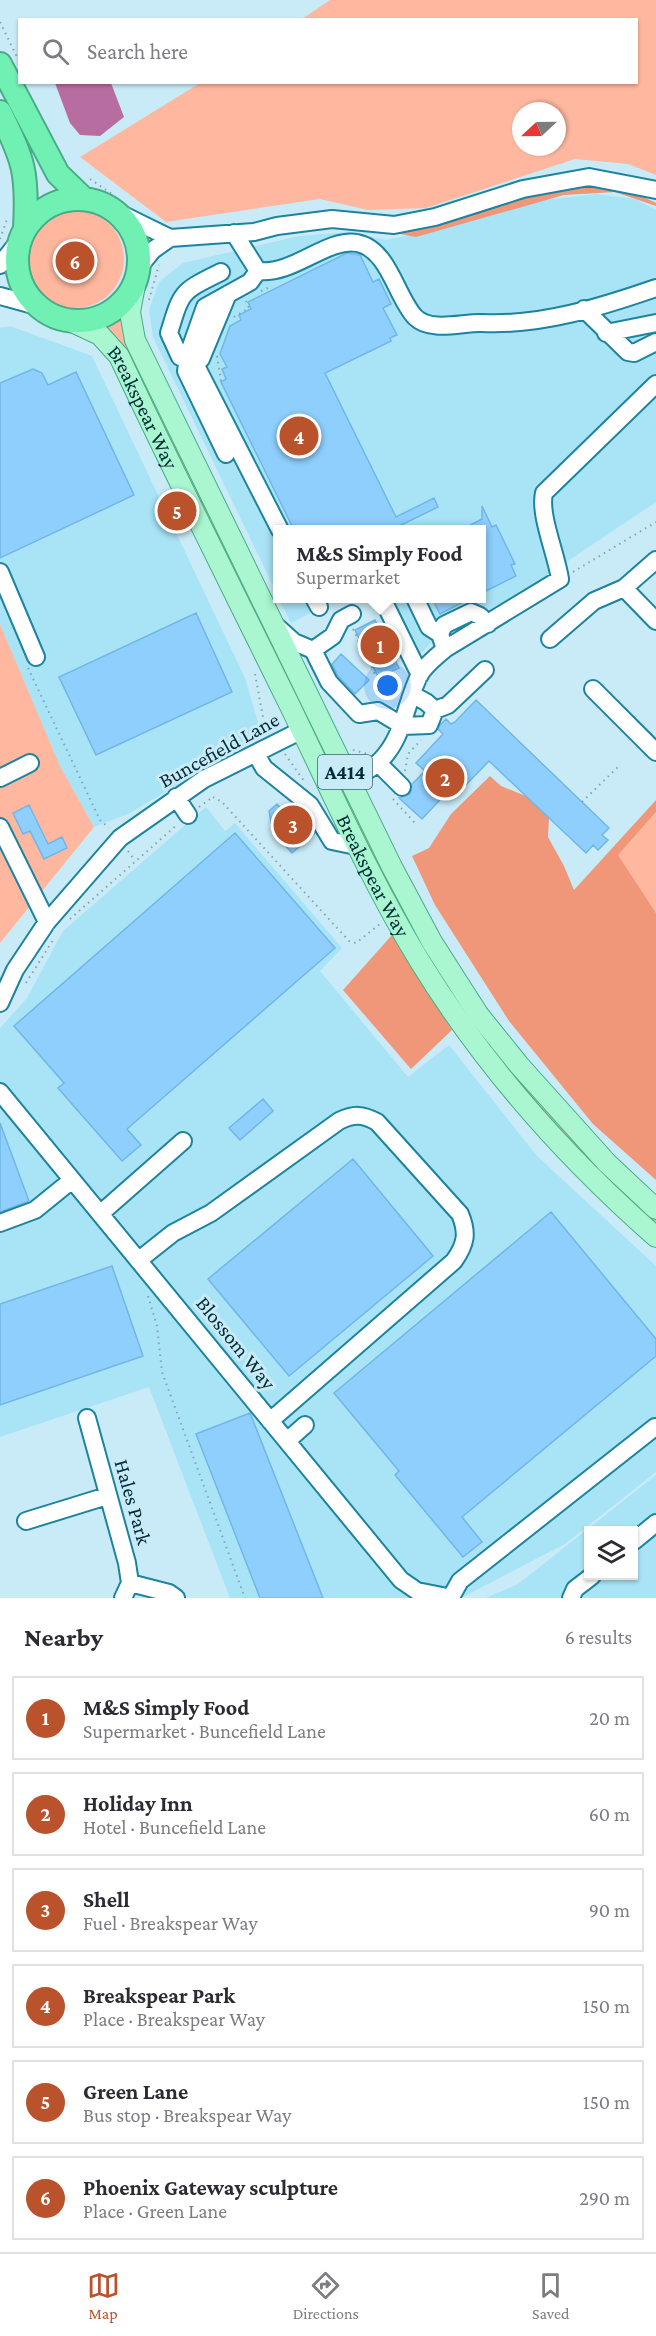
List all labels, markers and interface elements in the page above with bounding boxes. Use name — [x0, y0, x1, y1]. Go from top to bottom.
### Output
search box — [18, 18, 638, 84]
icon: search — [39, 35, 72, 68]
text: Search here — [87, 39, 188, 64]
north arrow — [512, 102, 566, 156]
pin: 6 — [56, 238, 94, 284]
street label: Breakspear Way — [103, 340, 183, 473]
pin: 4 — [280, 414, 318, 458]
pin: 5 — [158, 488, 196, 534]
popup — [273, 525, 486, 603]
text: M&S Simply Food — [296, 541, 463, 566]
text: Supermarket — [296, 566, 400, 588]
pin: 1 — [360, 622, 400, 668]
your location — [373, 671, 402, 700]
street label: Buncefield Lane — [155, 707, 283, 793]
road number: A414 — [318, 755, 372, 789]
pin: 2 — [426, 756, 464, 800]
pin: 3 — [274, 802, 312, 848]
street label: Breakspear Way — [332, 811, 415, 942]
street label: Blossom Way — [191, 1292, 281, 1395]
street label: Hales Park — [109, 1457, 157, 1547]
map controls — [584, 1526, 638, 1580]
button: layers — [584, 1526, 638, 1580]
text: Nearby — [24, 1623, 103, 1652]
text: 6 results — [565, 1626, 632, 1648]
text: M&S Simply Food — [83, 1695, 249, 1720]
text: 1 — [42, 1707, 49, 1729]
text: 20 m — [589, 1707, 630, 1729]
text: Supermarket · Buncefield Lane — [83, 1720, 326, 1742]
text: Holiday Inn — [83, 1791, 193, 1816]
text: 2 — [40, 1803, 51, 1825]
text: 60 m — [589, 1803, 630, 1825]
text: Hotel · Buncefield Lane — [83, 1816, 266, 1838]
text: Shell — [83, 1887, 130, 1912]
text: 3 — [41, 1899, 50, 1921]
text: 90 m — [589, 1899, 630, 1921]
text: Fuel · Breakspear Way — [83, 1912, 258, 1934]
text: Breakspear Park — [83, 1983, 235, 2008]
text: 4 — [40, 1995, 51, 2017]
text: 150 m — [583, 1995, 630, 2017]
text: Place · Breakspear Way — [83, 2008, 265, 2030]
text: Green Lane — [83, 2079, 188, 2104]
text: 5 — [41, 2091, 50, 2113]
text: 150 m — [583, 2091, 630, 2113]
text: Bus stop · Breakspear Way — [83, 2104, 291, 2126]
text: Phoenix Gateway sculpture — [83, 2175, 338, 2200]
text: 6 — [40, 2187, 51, 2209]
text: 290 m — [579, 2187, 630, 2209]
text: Place · Green Lane — [83, 2200, 227, 2222]
tab: Map — [87, 2269, 120, 2322]
tab: Directions — [293, 2269, 359, 2322]
tab: Saved — [532, 2269, 569, 2322]

